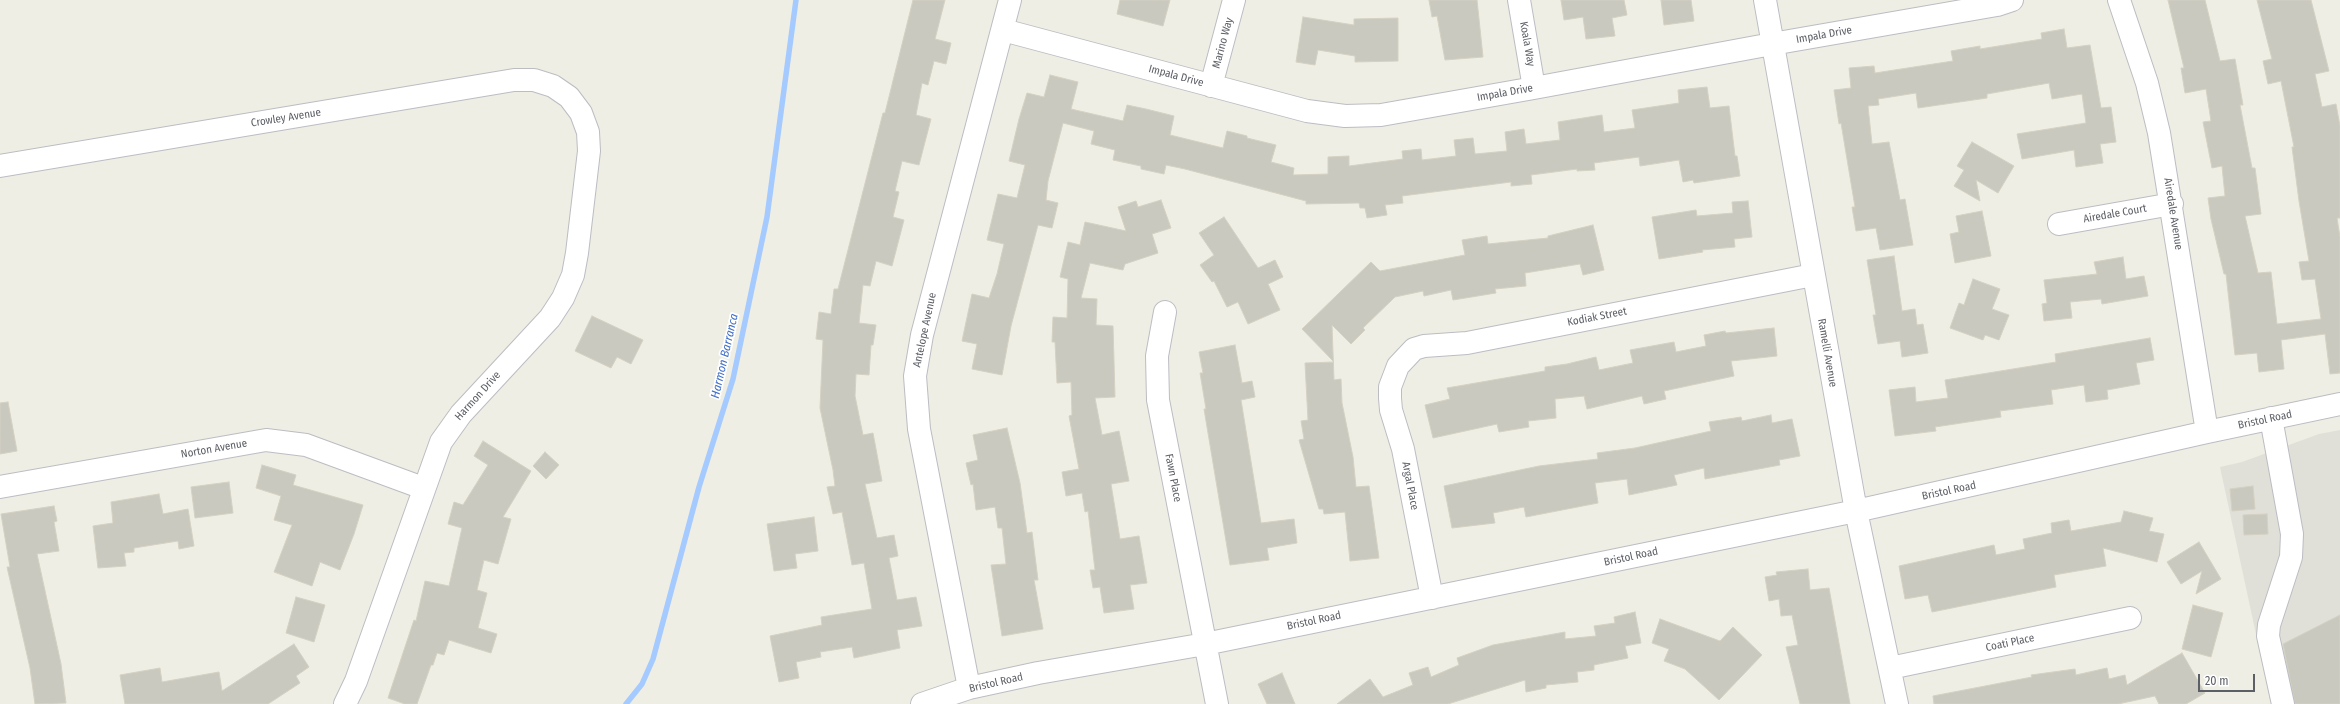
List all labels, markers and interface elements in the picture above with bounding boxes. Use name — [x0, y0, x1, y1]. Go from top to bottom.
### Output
street label: Marino Way — [1210, 16, 1236, 70]
street label: Koala Way — [1517, 20, 1537, 68]
street label: Impala Drive — [1795, 24, 1853, 46]
street label: Impala Drive — [1147, 62, 1205, 90]
street label: Impala Drive — [1476, 82, 1534, 104]
street label: Crowley Avenue — [250, 106, 322, 130]
street label: Airedale Avenue — [2161, 177, 2185, 251]
street label: Airedale Court — [2082, 202, 2148, 226]
street label: Antelope Avenue — [911, 291, 939, 369]
street label: Kodiak Street — [1566, 305, 1628, 329]
water label: Harmon Barranca — [708, 312, 742, 400]
street label: Ramelli Avenue — [1814, 318, 1840, 388]
street label: Harmon Drive — [452, 369, 504, 423]
street label: Bristol Road — [2237, 408, 2293, 432]
street label: Norton Avenue — [180, 437, 248, 461]
street label: Fawn Place — [1162, 453, 1184, 503]
street label: Argal Place — [1399, 461, 1421, 511]
street label: Bristol Road — [1921, 479, 1977, 503]
street label: Bristol Road — [1603, 545, 1659, 569]
street label: Bristol Road — [1286, 609, 1342, 633]
street label: Coati Place — [1985, 631, 2035, 655]
scale bar — [2200, 666, 2257, 692]
street label: Bristol Road — [968, 670, 1024, 696]
text: 20 m — [2205, 674, 2229, 688]

